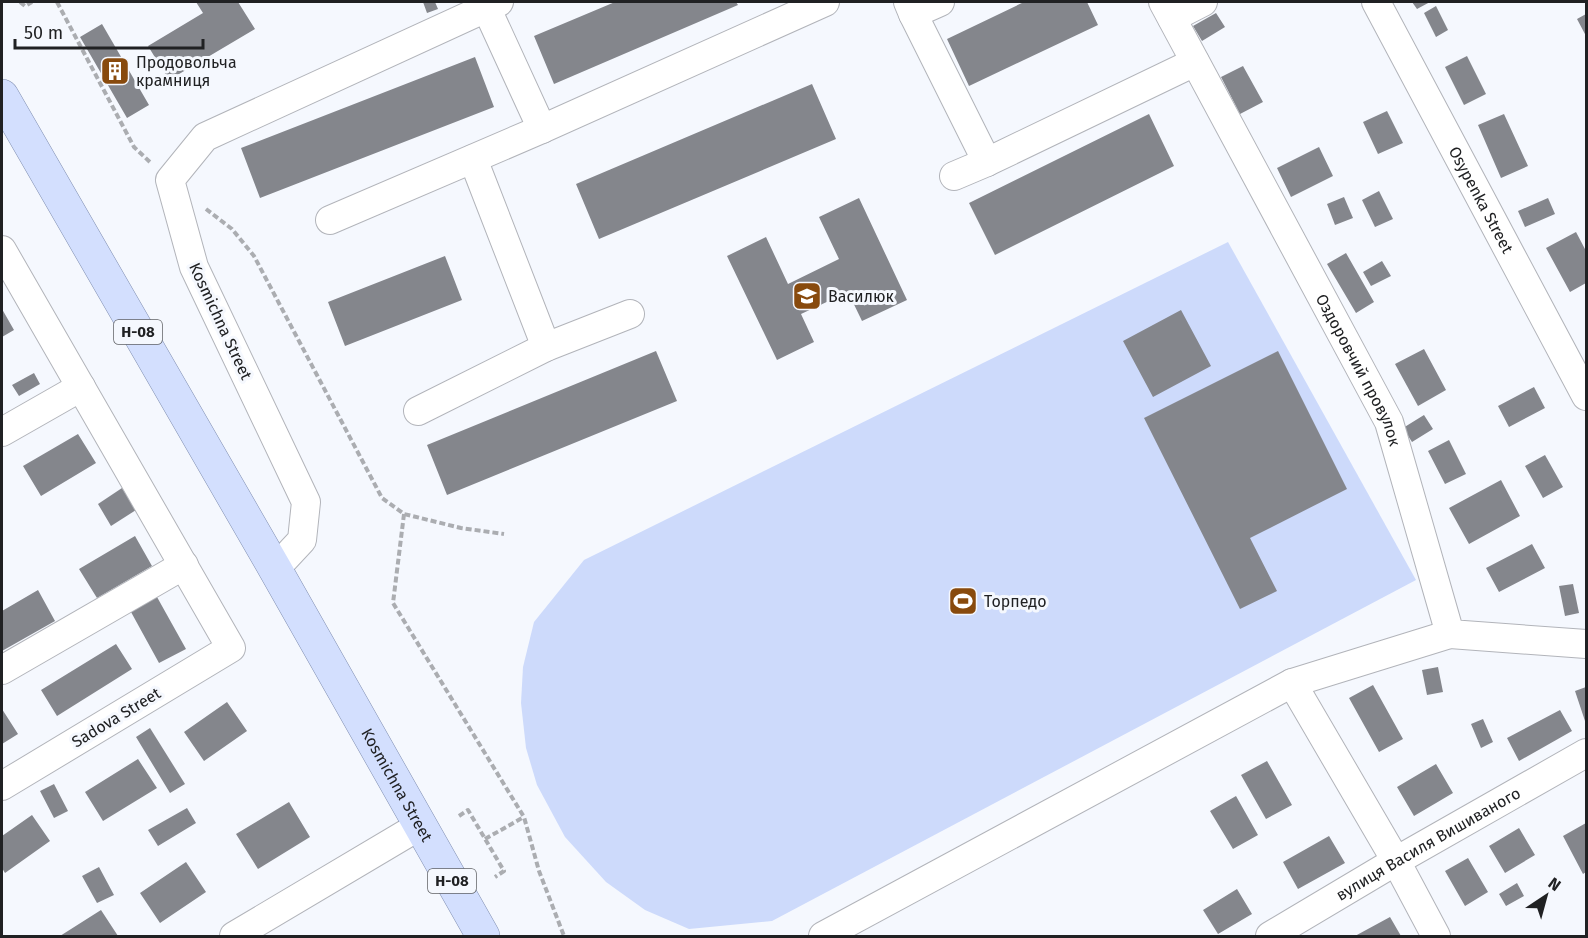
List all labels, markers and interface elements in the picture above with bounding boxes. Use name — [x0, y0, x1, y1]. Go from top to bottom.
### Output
scale bar — [15, 12, 202, 50]
text: 50 m — [24, 22, 63, 44]
place label: Продовольча крамниця — [136, 53, 237, 90]
building icon: Продовольча крамниця — [99, 55, 131, 87]
street label: Osypenka Street — [1445, 143, 1517, 257]
street label: Kosmichna Street — [185, 260, 256, 383]
school or university icon: Василюк — [791, 280, 823, 312]
place label: Василюк — [828, 287, 894, 306]
street label: Оздоровчий провулок — [1312, 291, 1405, 449]
road number: Н-08 — [114, 320, 162, 344]
sports icon: Торпедо — [947, 585, 979, 617]
place label: Торпедо — [984, 592, 1046, 611]
street label: Sadova Street — [68, 683, 164, 751]
street label: Kosmichna Street — [357, 725, 437, 845]
street label: вулиця Василя Вишиваного — [1333, 783, 1524, 905]
north arrow — [1516, 866, 1576, 926]
road number: Н-08 — [428, 869, 476, 893]
text: N — [1545, 873, 1564, 895]

